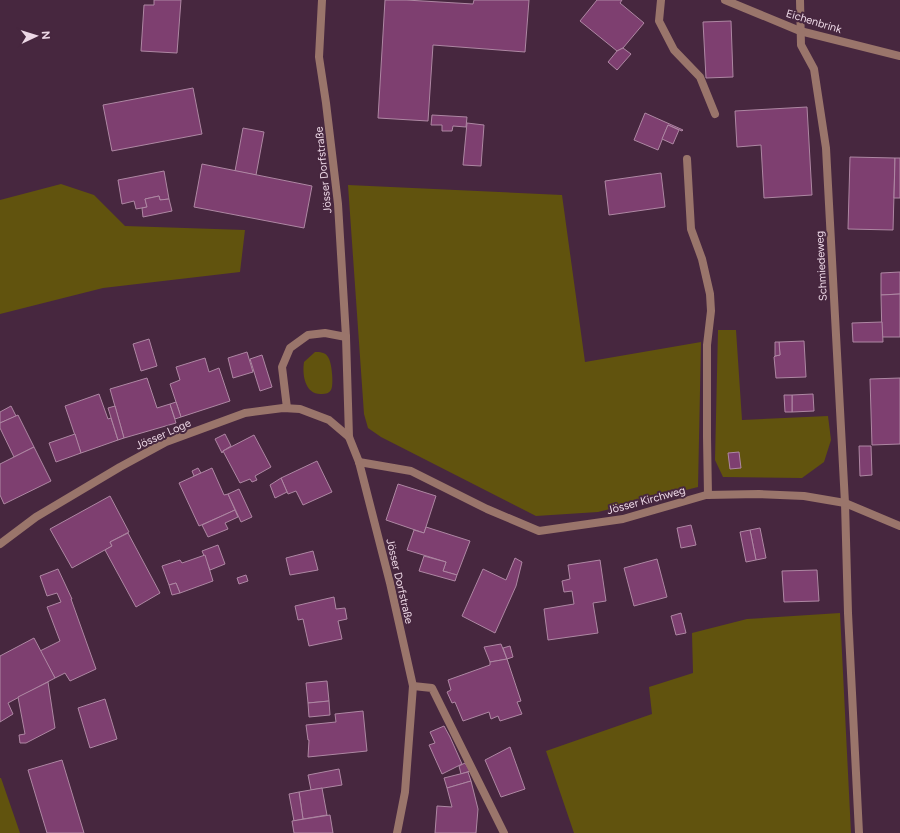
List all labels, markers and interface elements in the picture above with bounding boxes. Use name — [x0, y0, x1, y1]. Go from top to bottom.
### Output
street label: Eichenbrink — [784, 7, 844, 36]
north arrow — [16, 16, 56, 56]
text: N — [39, 31, 52, 40]
street label: Jösser Dorfstraße — [312, 126, 335, 214]
street label: Schmiedeweg — [813, 231, 830, 301]
street label: Jösser Loge — [133, 416, 193, 452]
street label: Jösser Kirchweg — [605, 484, 687, 517]
street label: Jösser Dorfstraße — [383, 537, 416, 625]

